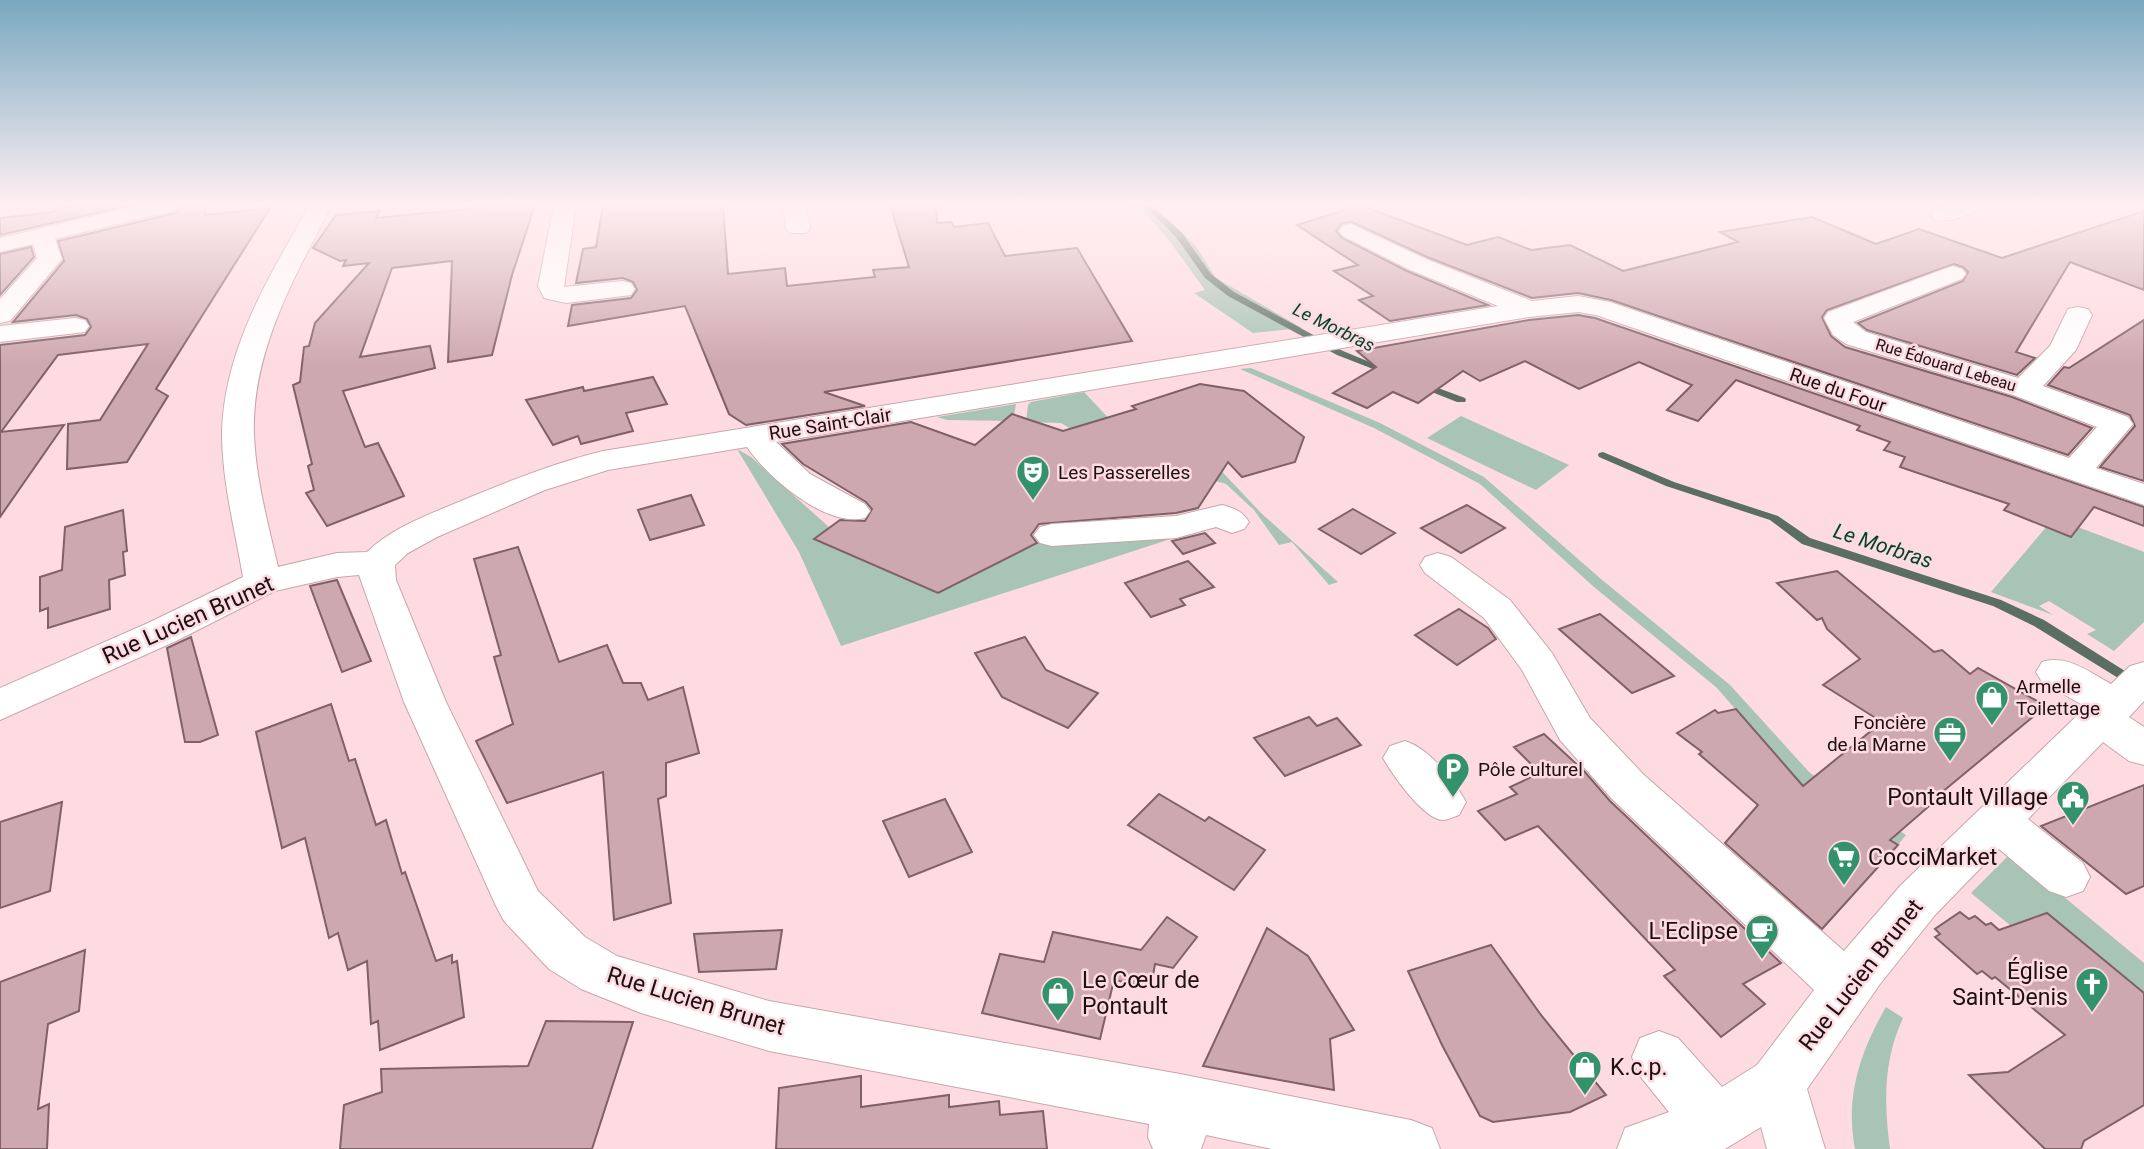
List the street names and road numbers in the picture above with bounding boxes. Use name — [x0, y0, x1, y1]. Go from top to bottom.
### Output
street label: Rue Édouard Lebeau — [1873, 335, 2019, 395]
street label: Rue du Four — [1787, 363, 1890, 417]
street label: Rue Saint-Clair — [767, 403, 893, 445]
street label: Rue Lucien Brunet — [98, 570, 278, 670]
street label: Rue Lucien Brunet — [1793, 894, 1929, 1056]
street label: Rue Lucien Brunet — [604, 961, 788, 1041]

